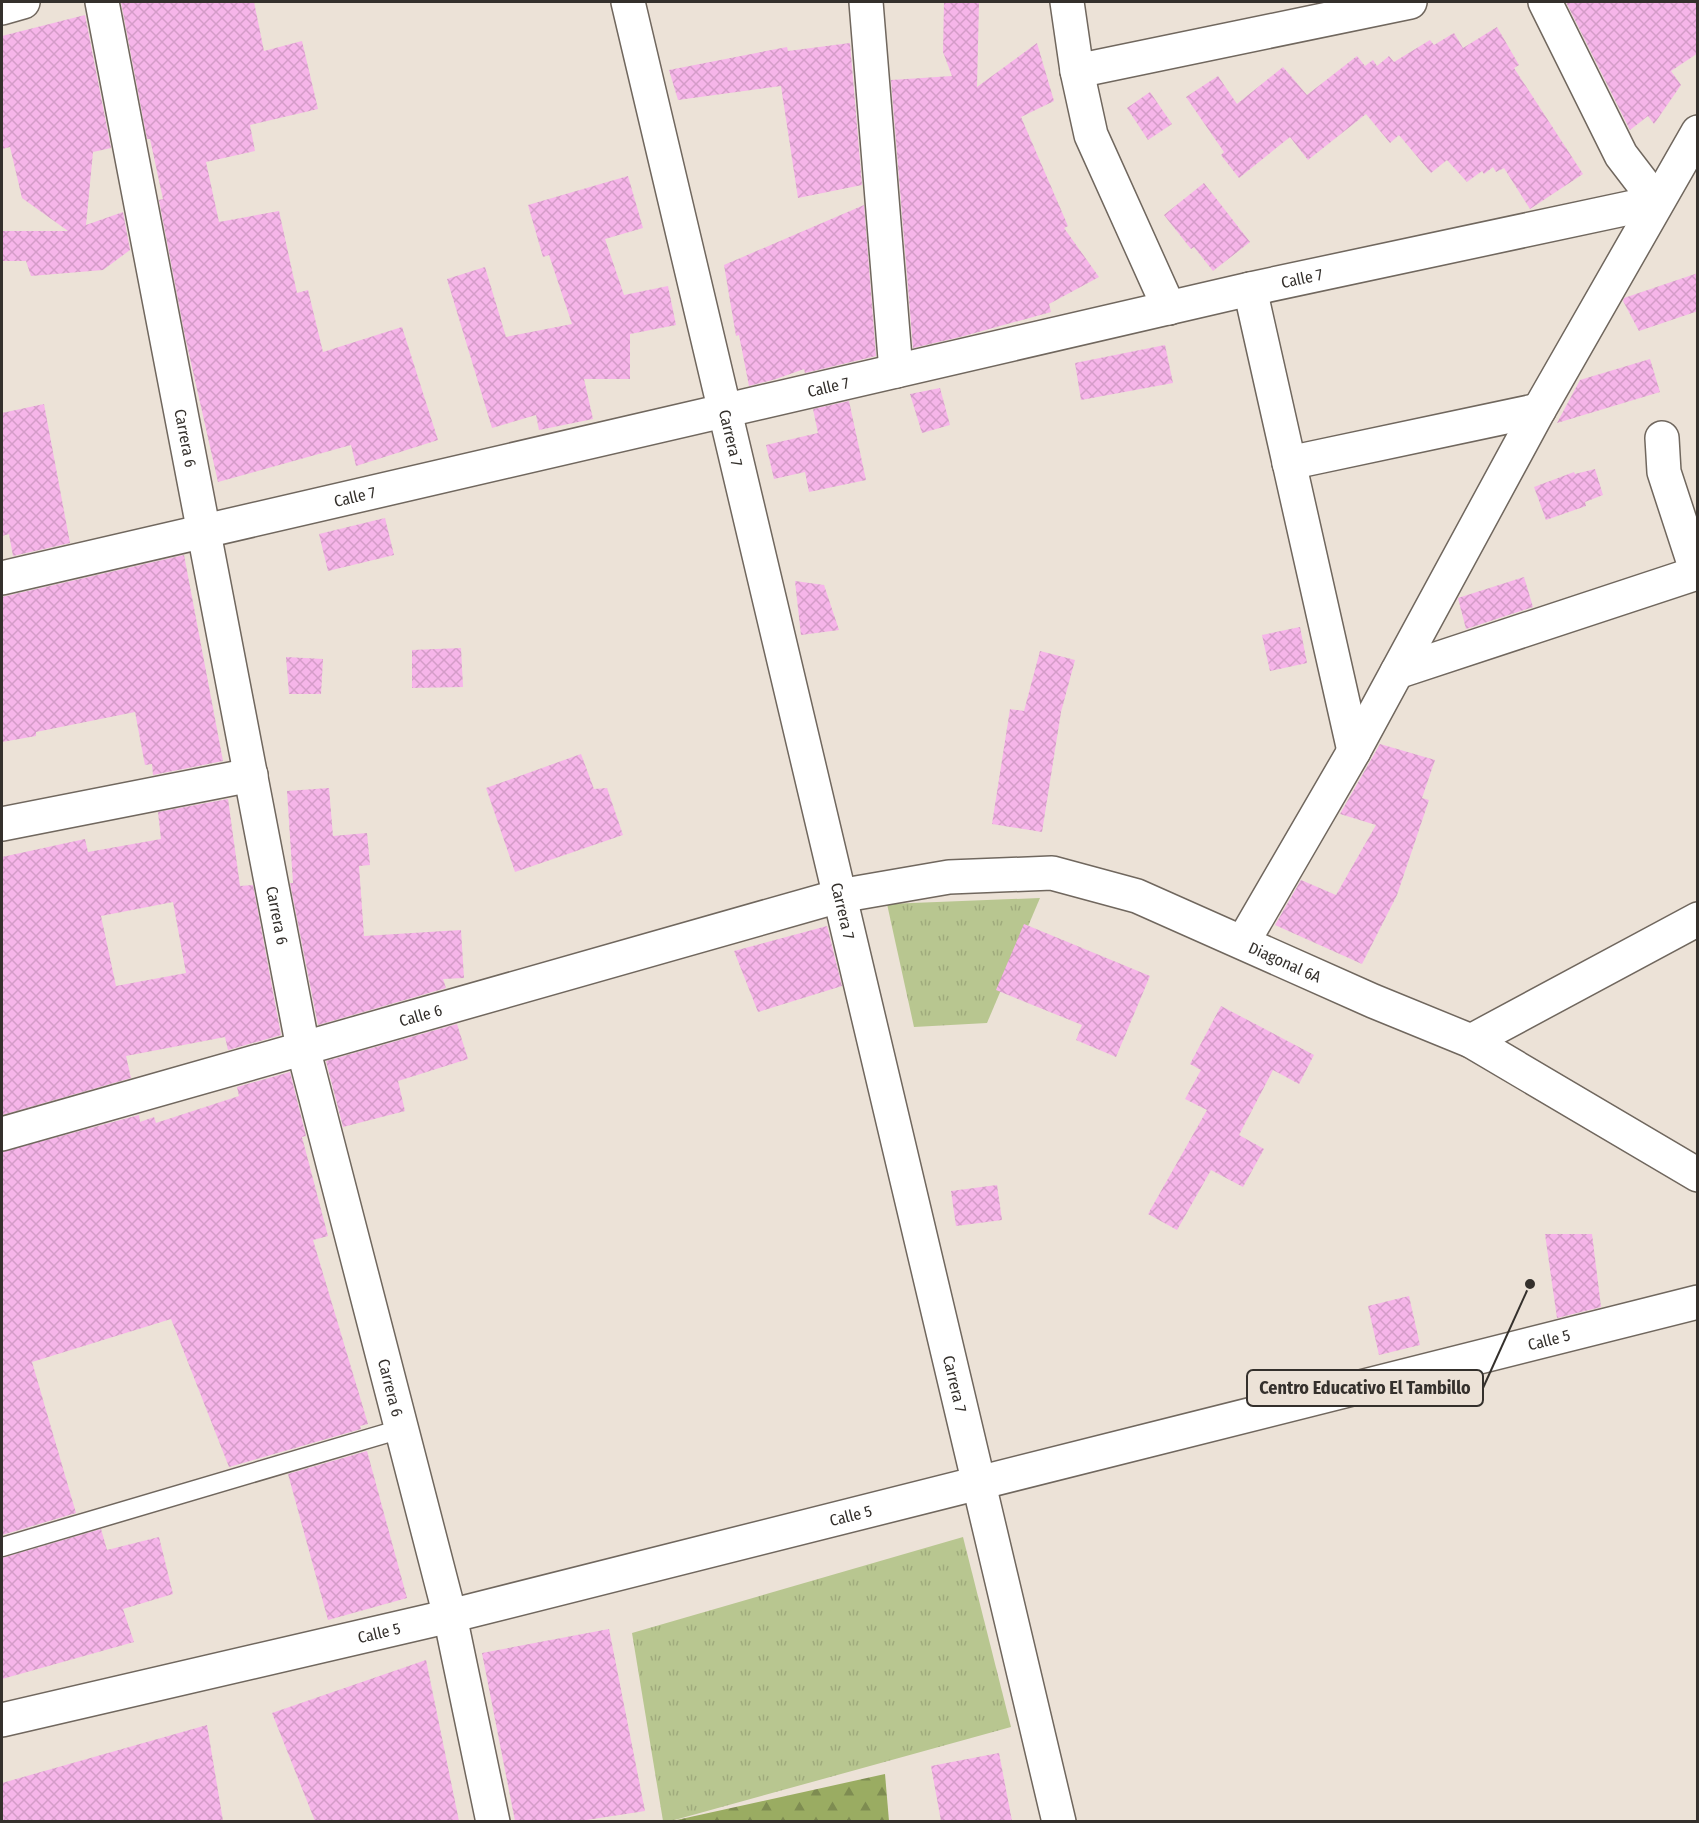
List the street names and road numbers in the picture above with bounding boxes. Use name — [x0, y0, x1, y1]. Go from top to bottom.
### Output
street label: Calle 7 — [1279, 264, 1325, 292]
street label: Calle 7 — [805, 373, 851, 401]
street label: Carrera 6 — [171, 407, 201, 469]
street label: Carrera 7 — [715, 408, 747, 469]
street label: Calle 7 — [332, 482, 378, 510]
street label: Carrera 7 — [827, 881, 859, 942]
street label: Carrera 6 — [263, 884, 292, 946]
street label: Diagonal 6A — [1246, 938, 1325, 986]
street label: Calle 6 — [397, 1000, 444, 1030]
street label: Calle 5 — [1526, 1325, 1572, 1354]
street label: Carrera 7 — [939, 1354, 971, 1415]
street label: Carrera 6 — [374, 1357, 408, 1419]
street label: Calle 5 — [827, 1501, 874, 1530]
street label: Calle 5 — [356, 1618, 402, 1647]

